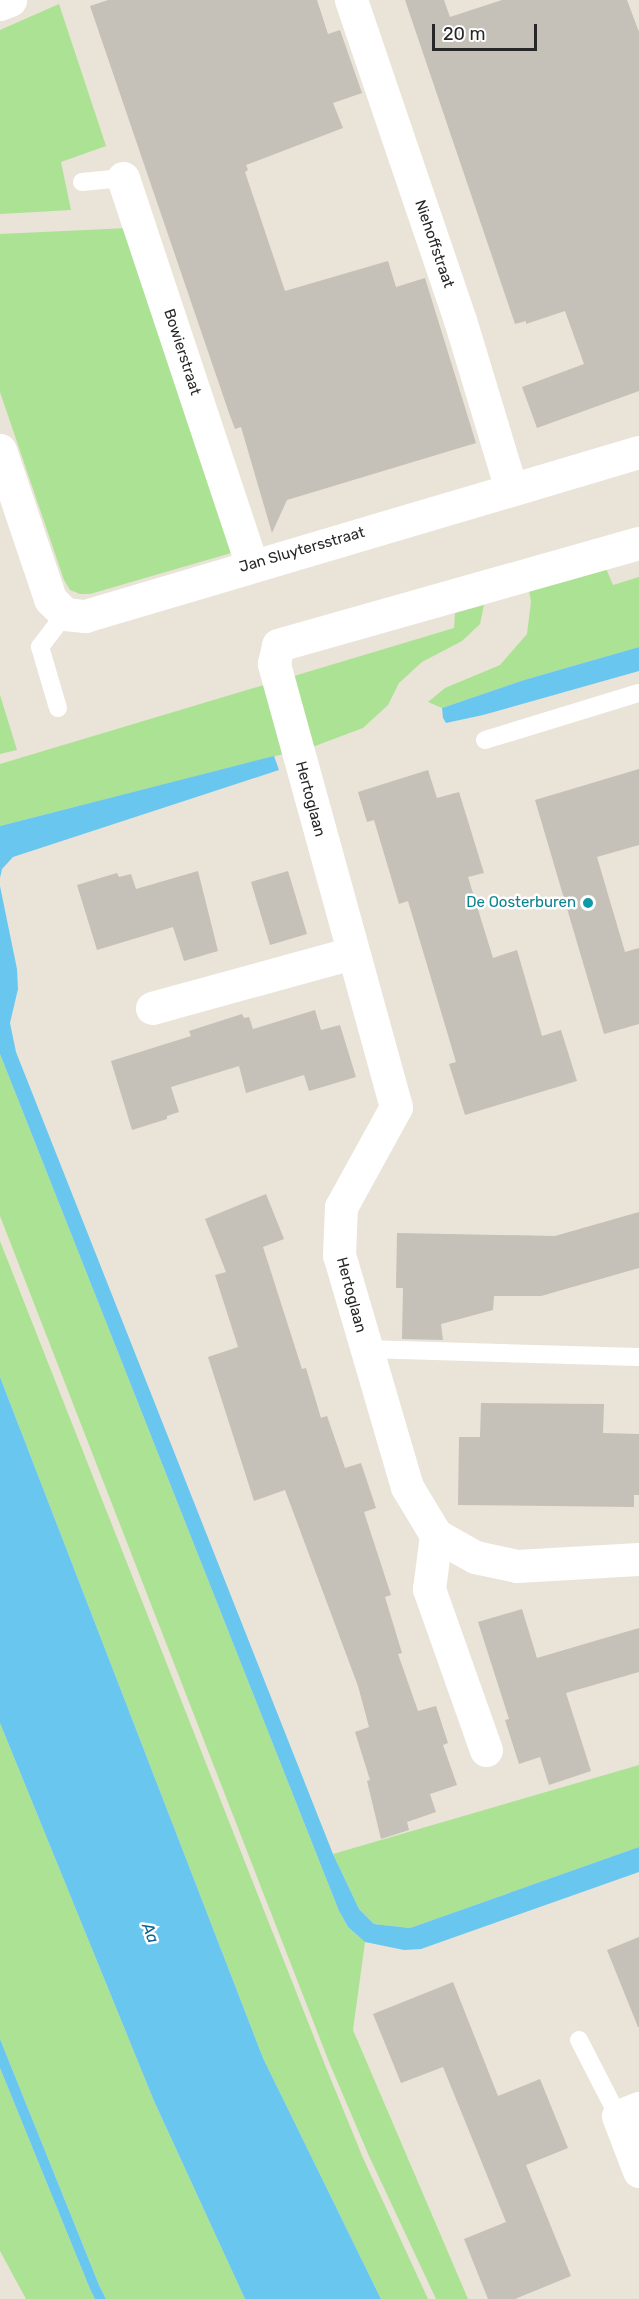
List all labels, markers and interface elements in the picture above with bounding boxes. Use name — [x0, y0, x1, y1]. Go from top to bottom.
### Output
scale bar — [435, 12, 540, 50]
text: 20 m — [443, 23, 485, 45]
street label: Niehoffstraat — [411, 198, 457, 290]
street label: Bowierstraat — [160, 307, 204, 397]
street label: Jan Sluytersstraat — [237, 523, 367, 577]
street label: Hertoglaan — [291, 759, 329, 839]
place label: De Oosterburen — [466, 894, 576, 912]
marker: De Oosterburen — [581, 896, 595, 910]
street label: Hertoglaan — [332, 1255, 370, 1335]
water label: Aa — [137, 1920, 163, 1946]

